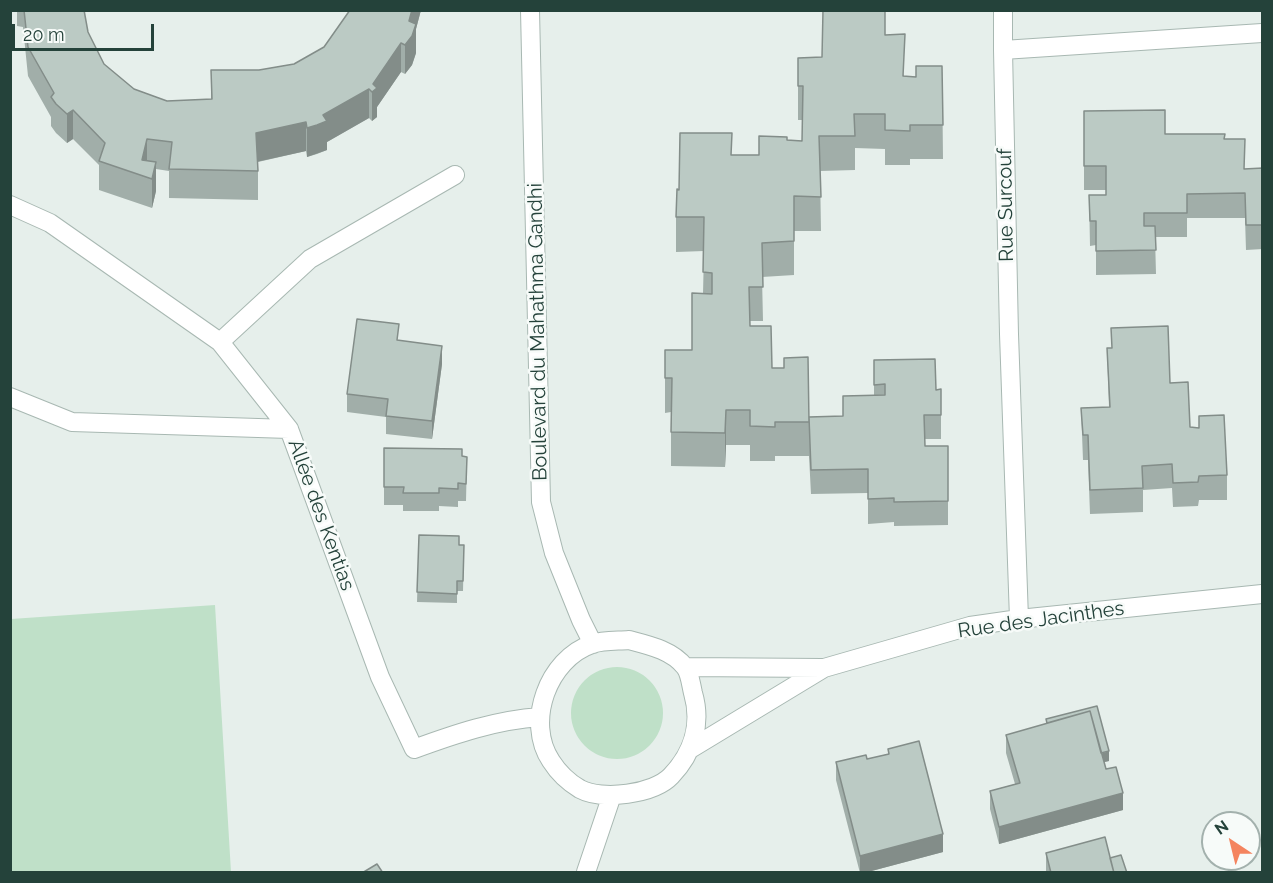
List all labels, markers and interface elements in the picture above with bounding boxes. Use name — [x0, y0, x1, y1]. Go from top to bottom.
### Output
scale bar — [15, 12, 158, 50]
text: 20 m — [23, 24, 65, 45]
street label: Rue Surcouf — [993, 148, 1019, 262]
street label: Boulevard du Mahathma Gandhi — [523, 183, 553, 481]
street label: Allée des Kentias — [283, 436, 359, 594]
street label: Rue des Jacinthes — [956, 596, 1126, 644]
north arrow — [1201, 811, 1261, 871]
text: N — [1211, 816, 1232, 839]

